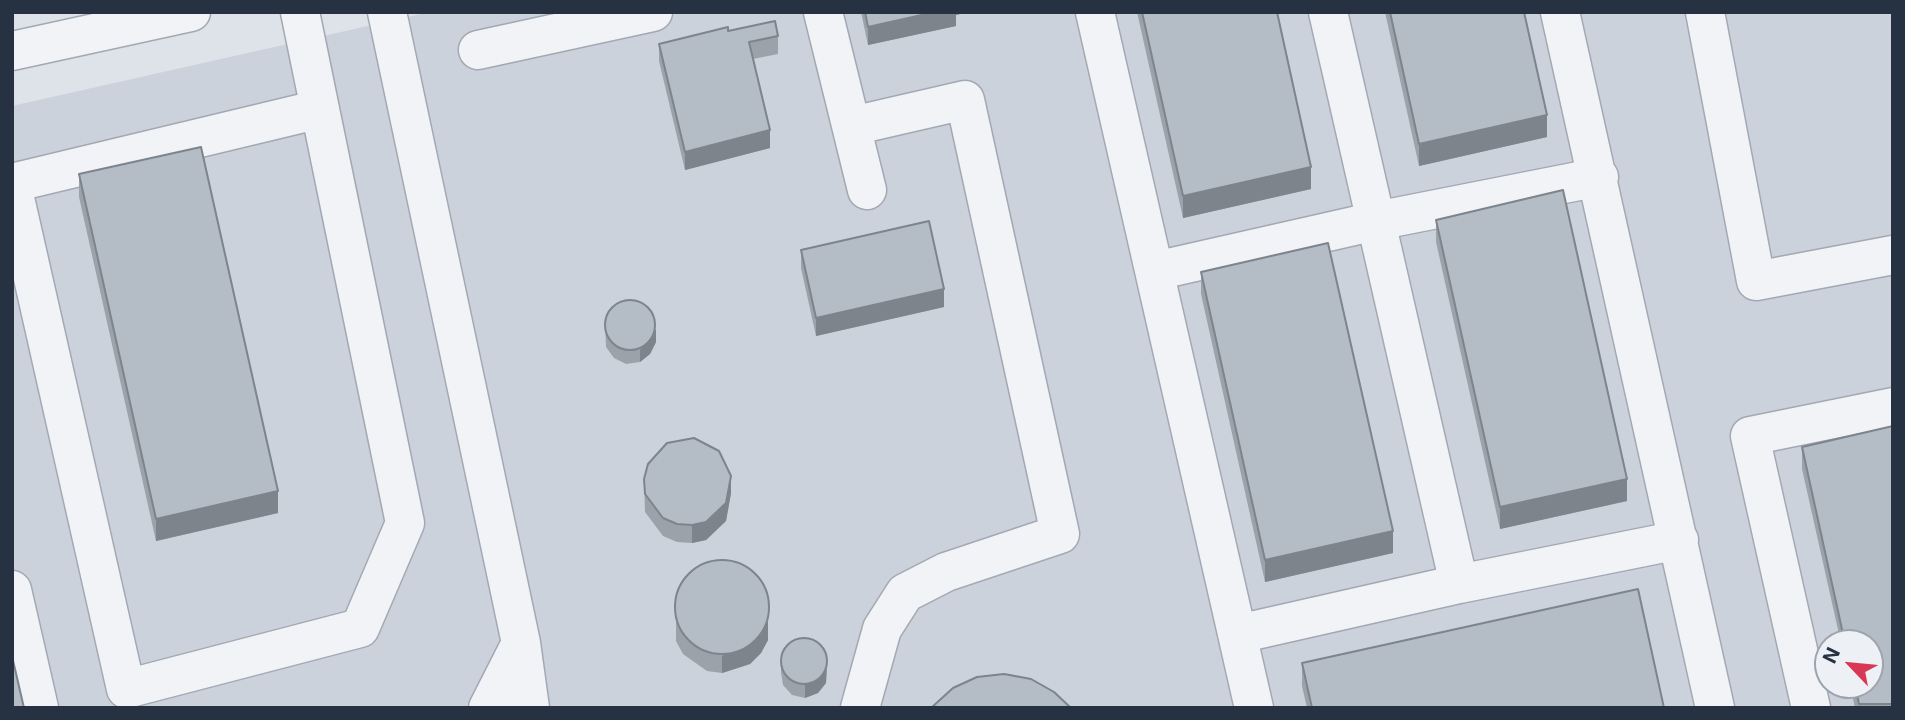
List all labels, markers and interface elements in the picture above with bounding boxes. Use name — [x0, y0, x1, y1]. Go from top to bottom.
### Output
north arrow — [1814, 629, 1884, 699]
text: N — [1818, 644, 1845, 667]

